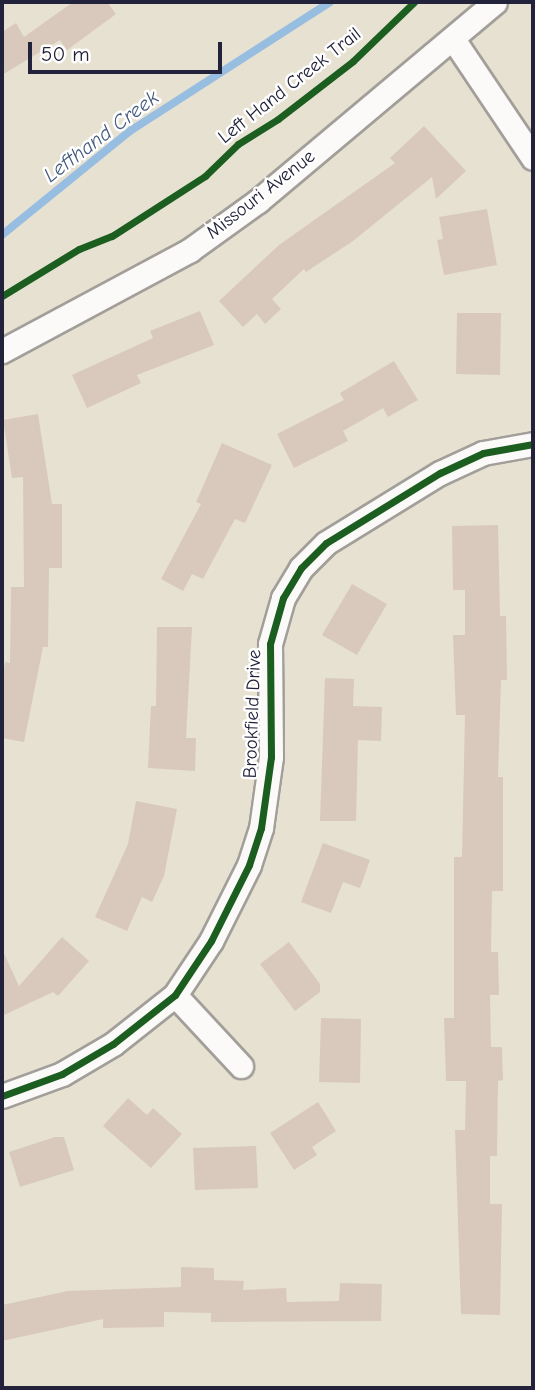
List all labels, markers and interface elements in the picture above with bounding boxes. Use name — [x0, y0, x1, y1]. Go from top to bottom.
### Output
street label: Left Hand Creek Trail — [214, 23, 366, 149]
scale bar — [32, 28, 226, 72]
text: 50 m — [41, 42, 90, 66]
water label: Lefthand Creek — [38, 85, 164, 187]
street label: Missouri Avenue — [202, 145, 320, 245]
street label: Brookfield Drive — [239, 649, 267, 779]

